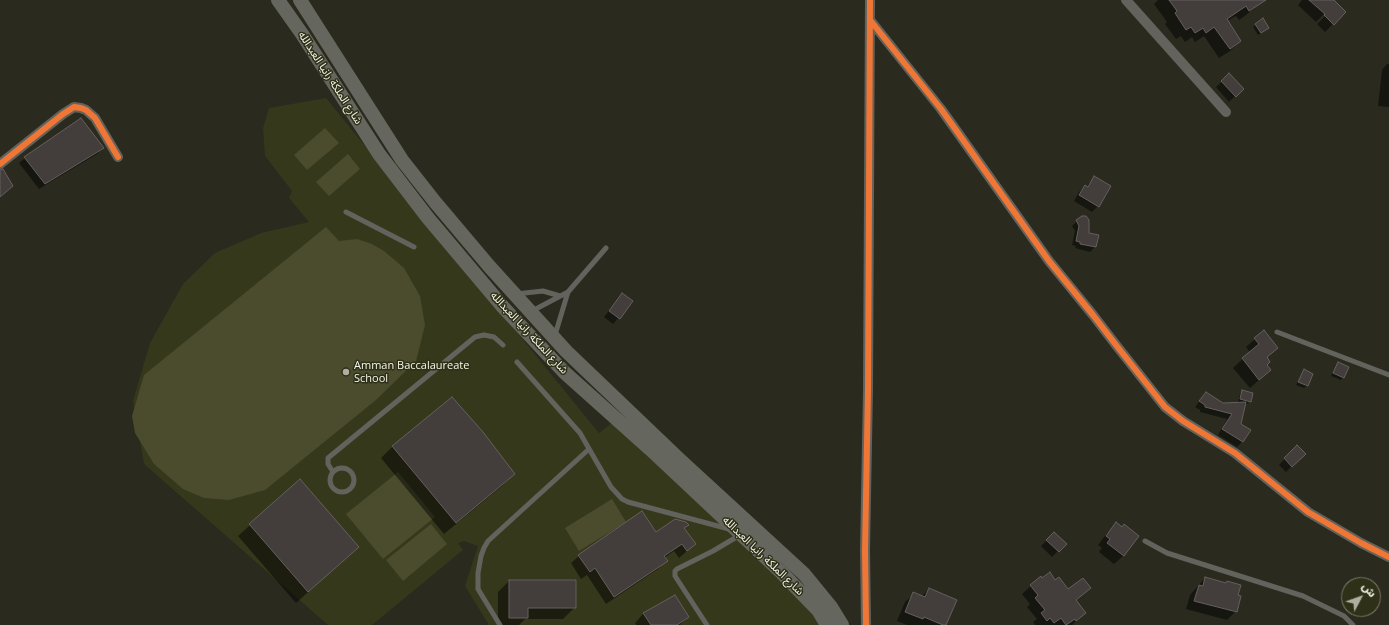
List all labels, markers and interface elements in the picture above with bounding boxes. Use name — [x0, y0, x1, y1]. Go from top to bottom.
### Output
street label: شارع الملكة رانيا العبدالله — [295, 29, 365, 127]
street label: شارع الملكة رانيا العبدالله — [487, 289, 571, 377]
place label: Amman Baccalaureate School — [354, 359, 469, 385]
marker: Amman Baccalaureate School — [341, 367, 351, 377]
street label: شارع الملكة رانيا العبدالله — [720, 514, 806, 598]
north arrow — [1341, 577, 1381, 617]
text: ش — [1359, 579, 1380, 600]

